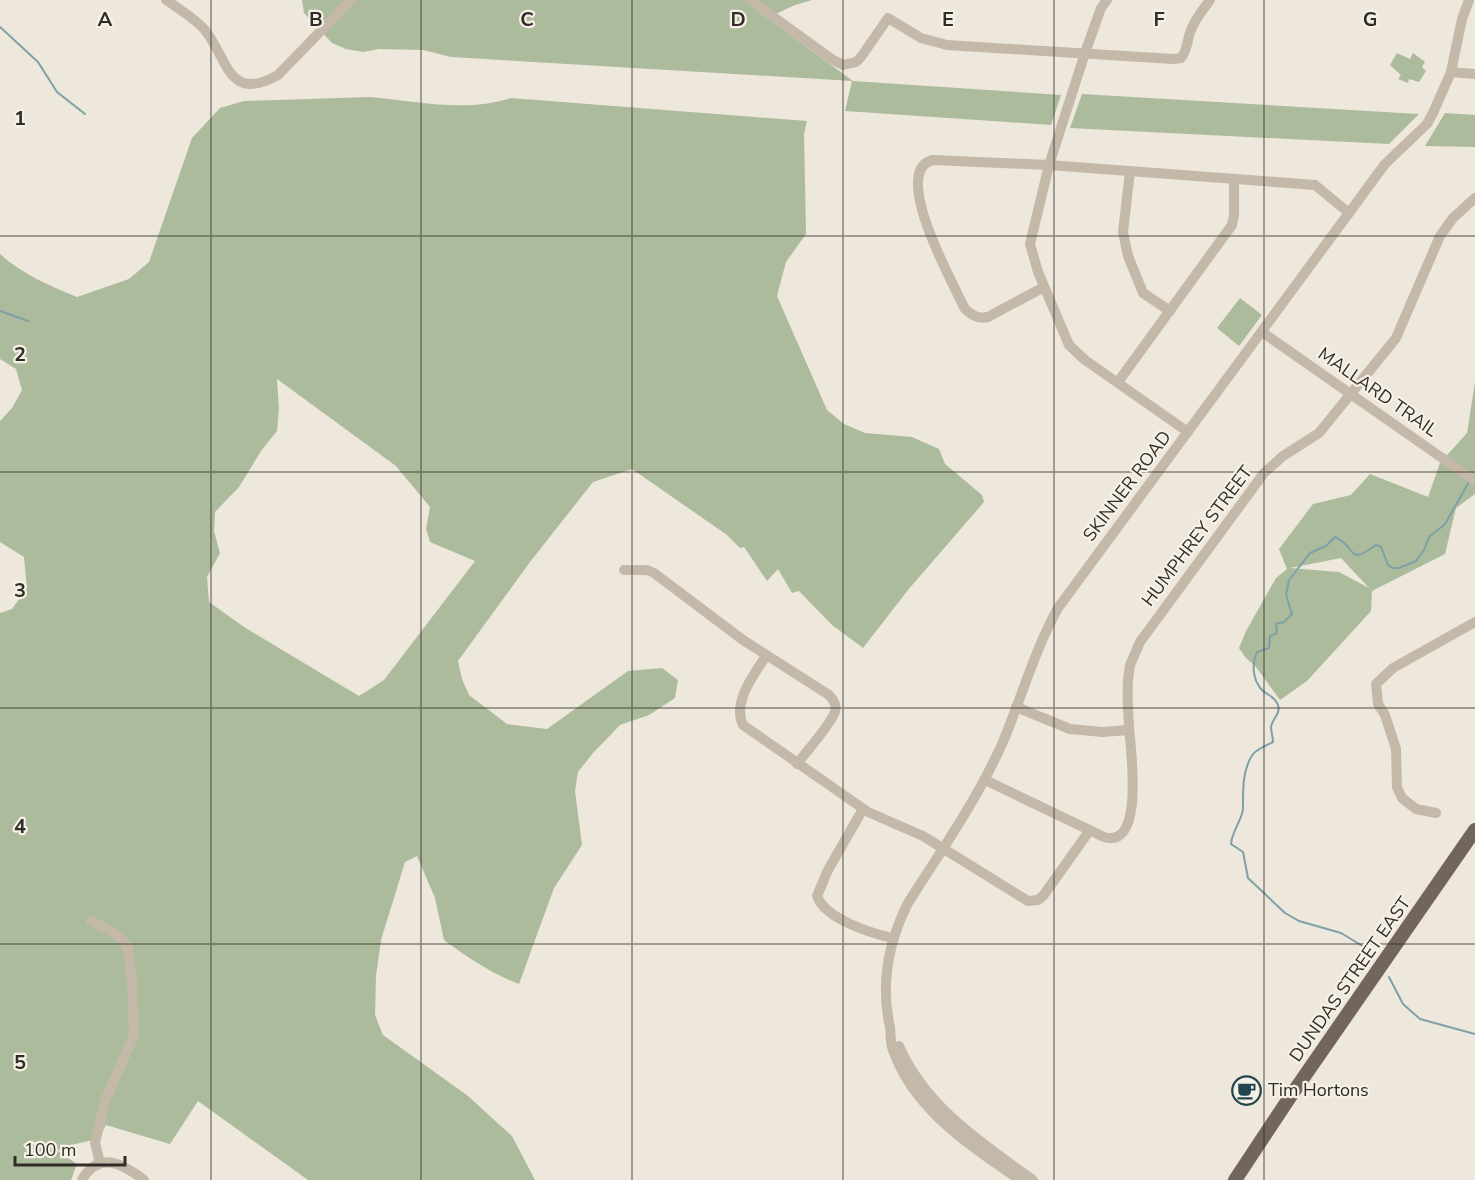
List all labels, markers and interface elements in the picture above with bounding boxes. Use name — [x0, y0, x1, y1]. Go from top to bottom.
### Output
text: A — [98, 6, 113, 33]
text: B — [309, 6, 323, 33]
text: C — [520, 6, 534, 33]
text: D — [730, 6, 746, 33]
text: E — [942, 6, 954, 33]
text: F — [1153, 6, 1165, 33]
text: G — [1363, 6, 1377, 33]
text: 1 — [14, 105, 26, 132]
text: 2 — [14, 341, 26, 368]
street label: MALLARD TRAIL — [1313, 342, 1443, 442]
street label: SKINNER ROAD — [1077, 426, 1177, 546]
street label: HUMPHREY STREET — [1136, 461, 1258, 611]
text: 3 — [14, 577, 26, 604]
text: 4 — [14, 813, 26, 840]
street label: DUNDAS STREET EAST — [1284, 892, 1416, 1066]
text: 5 — [14, 1049, 26, 1076]
cafe icon: Tim Hortons — [1231, 1074, 1263, 1106]
place label: Tim Hortons — [1268, 1078, 1369, 1102]
scale bar — [15, 1129, 124, 1167]
text: 100 m — [24, 1138, 76, 1162]

